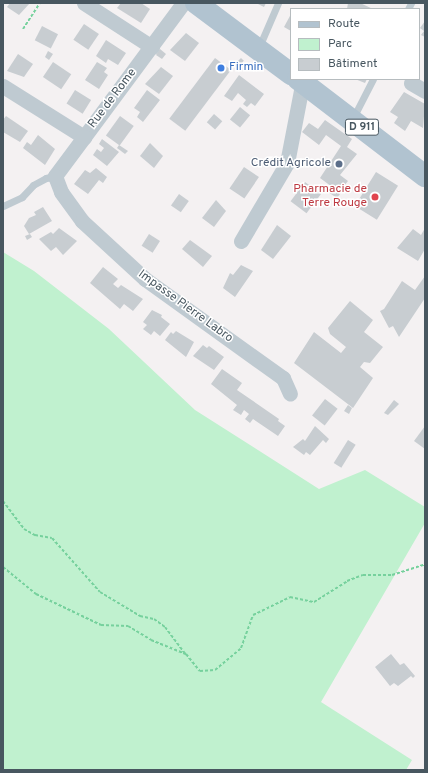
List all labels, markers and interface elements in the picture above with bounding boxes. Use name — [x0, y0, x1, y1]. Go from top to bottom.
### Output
legend — [290, 8, 420, 80]
text: Route — [328, 16, 360, 32]
text: Parc — [328, 36, 352, 52]
text: Bâtiment — [328, 56, 378, 72]
place label: Firmin — [229, 61, 263, 75]
marker: Firmin — [216, 63, 226, 73]
street label: Rue de Rome — [86, 66, 140, 132]
road number: D 911 — [344, 118, 380, 136]
place label: Crédit Agricole — [250, 157, 331, 171]
marker: Crédit Agricole — [334, 159, 344, 169]
place label: Pharmacie de Terre Rouge — [293, 183, 367, 211]
marker: Pharmacie de Terre Rouge — [370, 192, 380, 202]
street label: Impasse Pierre Labro — [135, 268, 235, 346]

